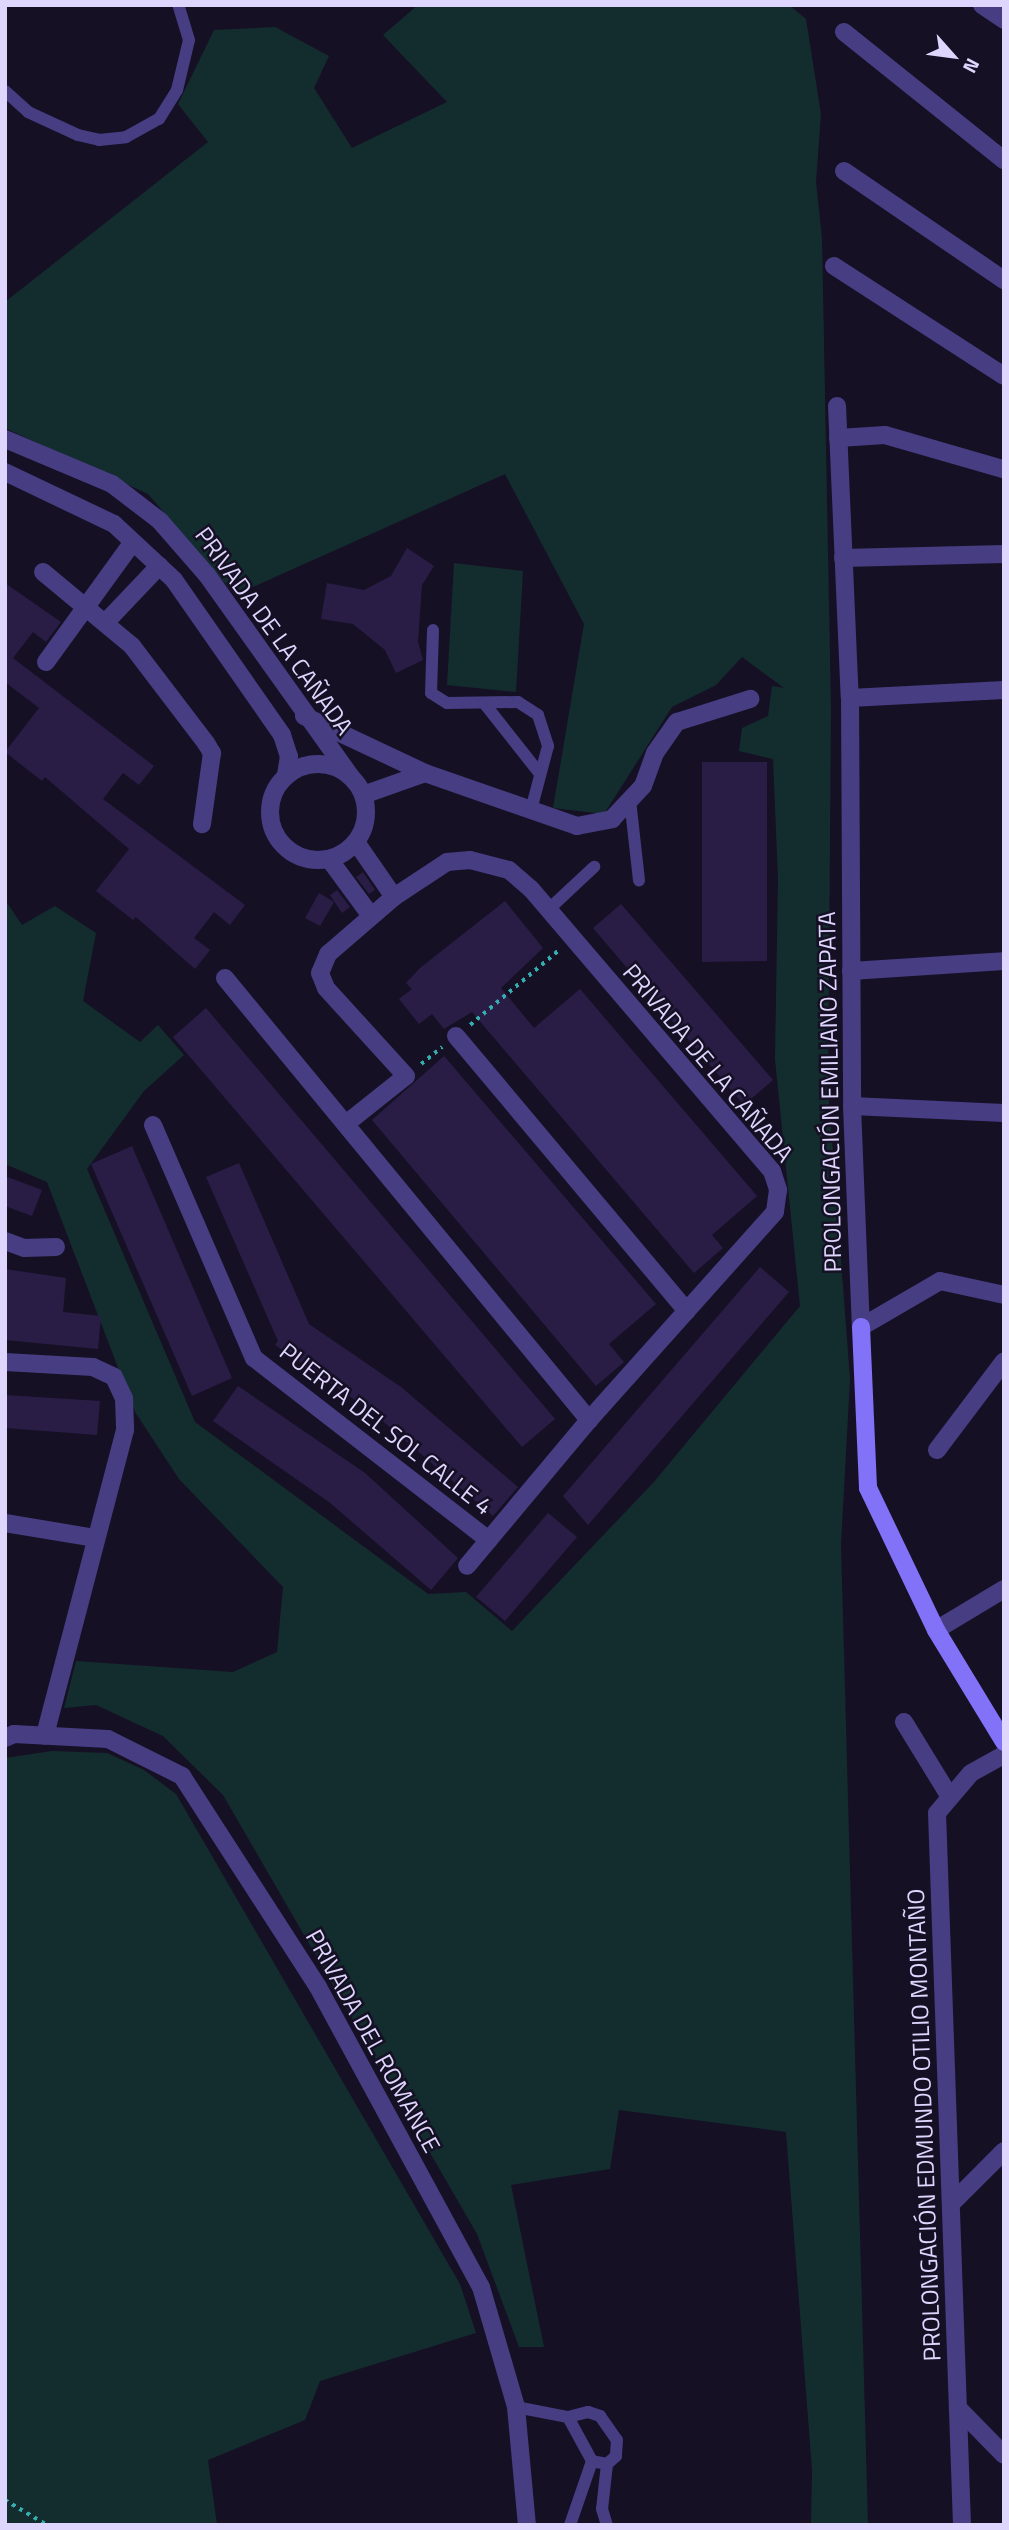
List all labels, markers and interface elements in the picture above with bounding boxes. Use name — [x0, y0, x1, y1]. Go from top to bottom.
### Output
north arrow — [918, 21, 988, 91]
text: N — [956, 53, 988, 79]
street label: PRIVADA DE LA CAÑADA — [189, 522, 359, 740]
street label: PROLONGACIÓN EMILIANO ZAPATA — [812, 911, 848, 1273]
street label: PRIVADA DE LA CAÑADA — [617, 958, 799, 1168]
street label: PUERTA DEL SOL CALLE 4 — [274, 1337, 498, 1521]
street label: PROLONGACIÓN EDMUNDO OTILIO MONTAÑO — [901, 1888, 947, 2362]
street label: PRIVADA DEL ROMANCE — [300, 1925, 446, 2157]

